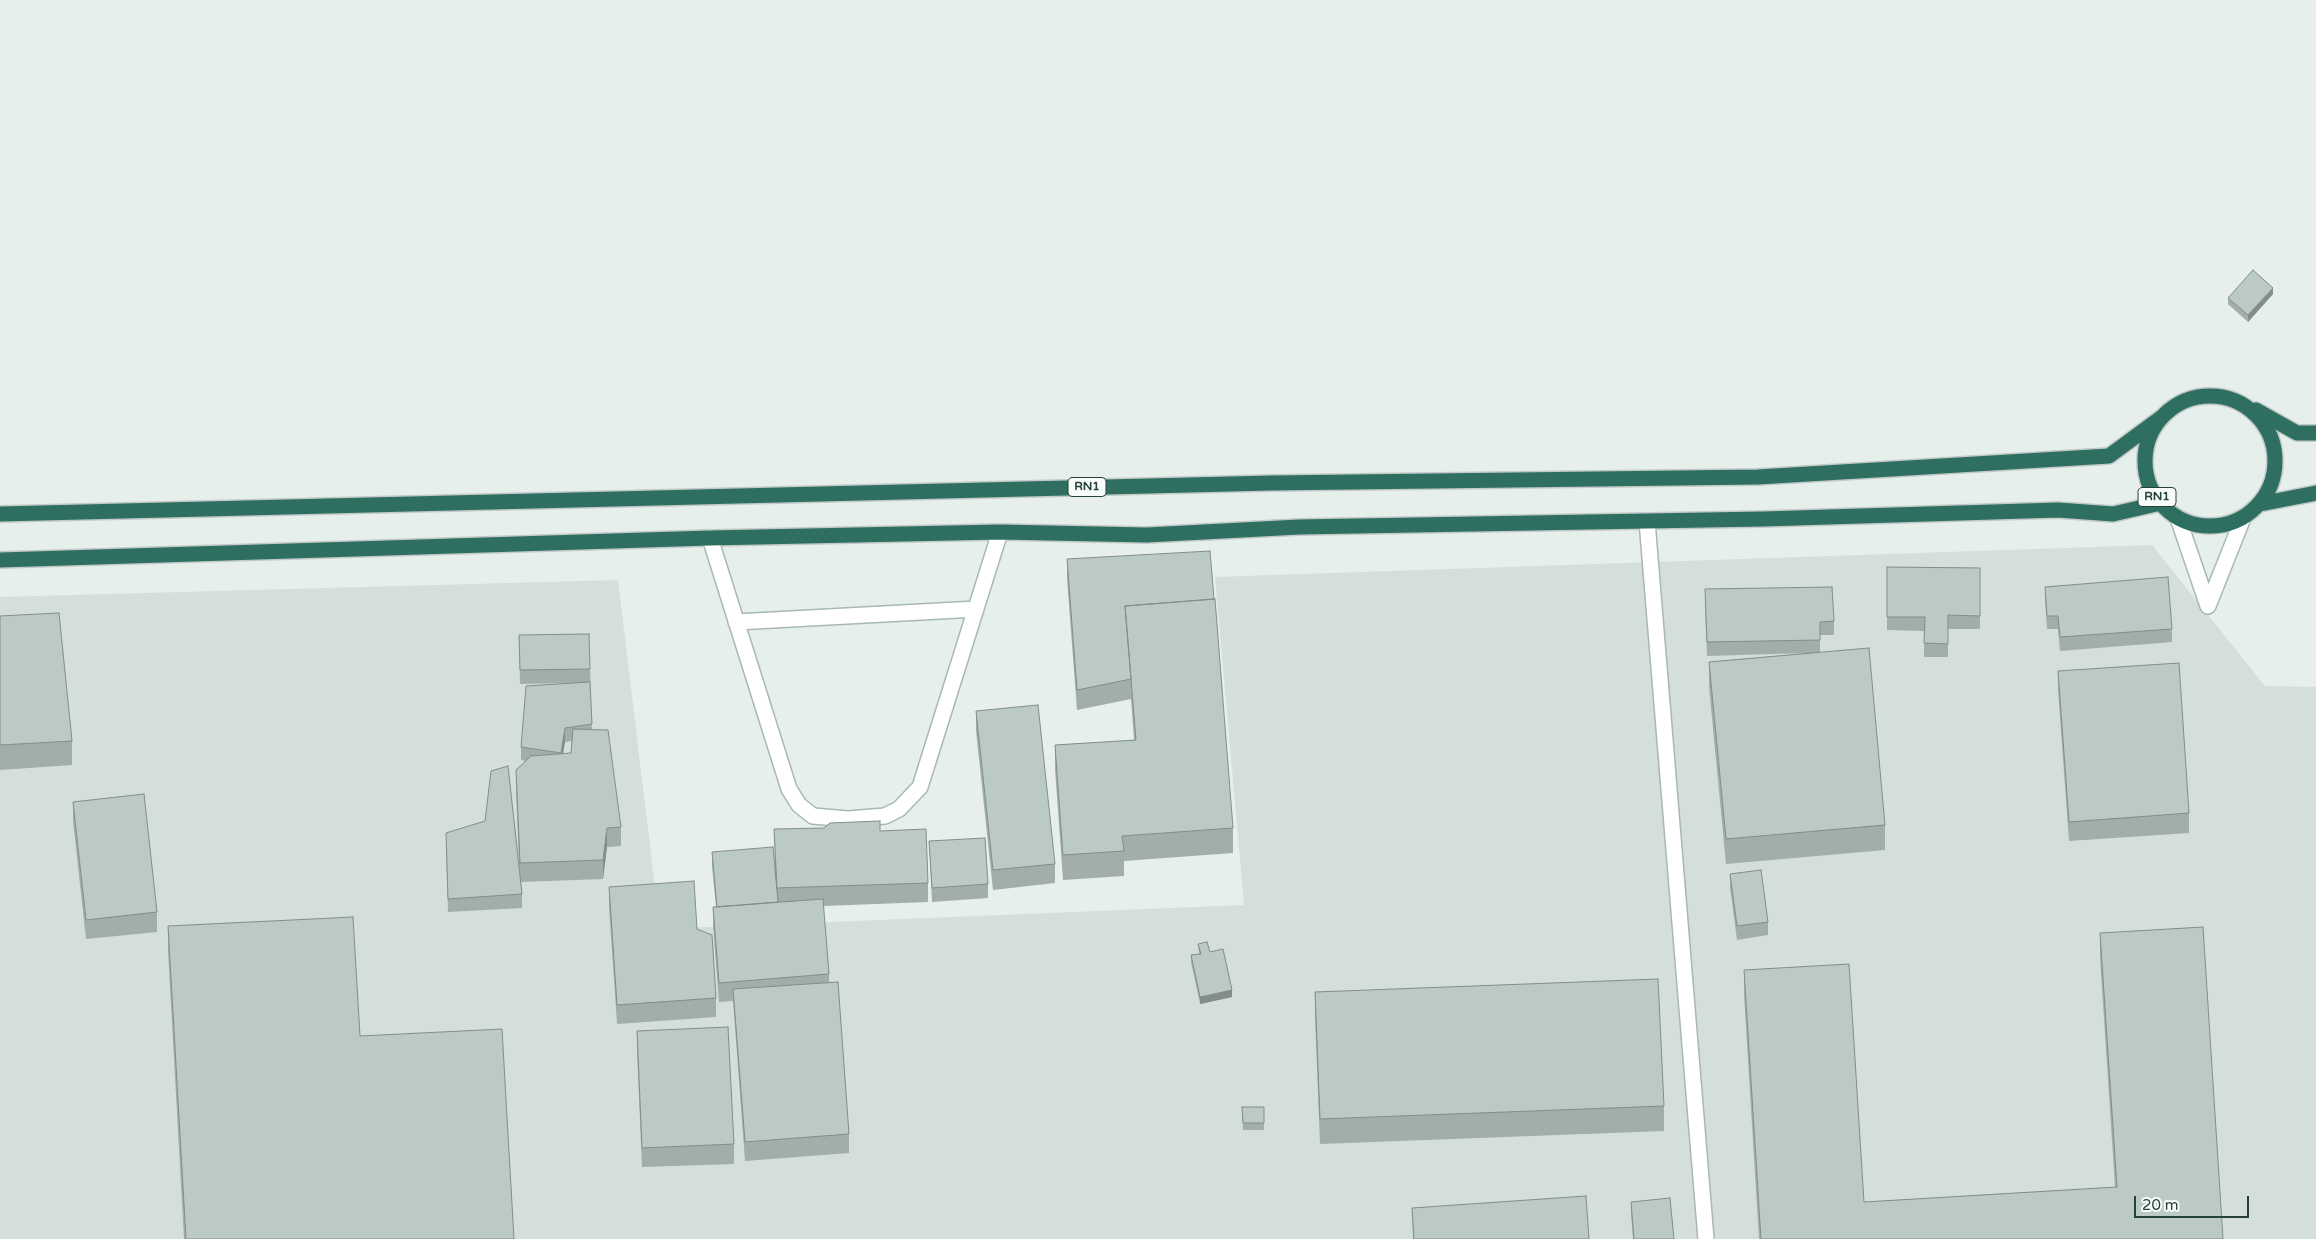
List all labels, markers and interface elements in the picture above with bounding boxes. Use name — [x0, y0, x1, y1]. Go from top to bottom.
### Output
road number: RN1 — [1068, 478, 1106, 497]
road number: RN1 — [2138, 488, 2176, 507]
scale bar — [2136, 1186, 2251, 1218]
text: 20 m — [2142, 1196, 2179, 1214]

